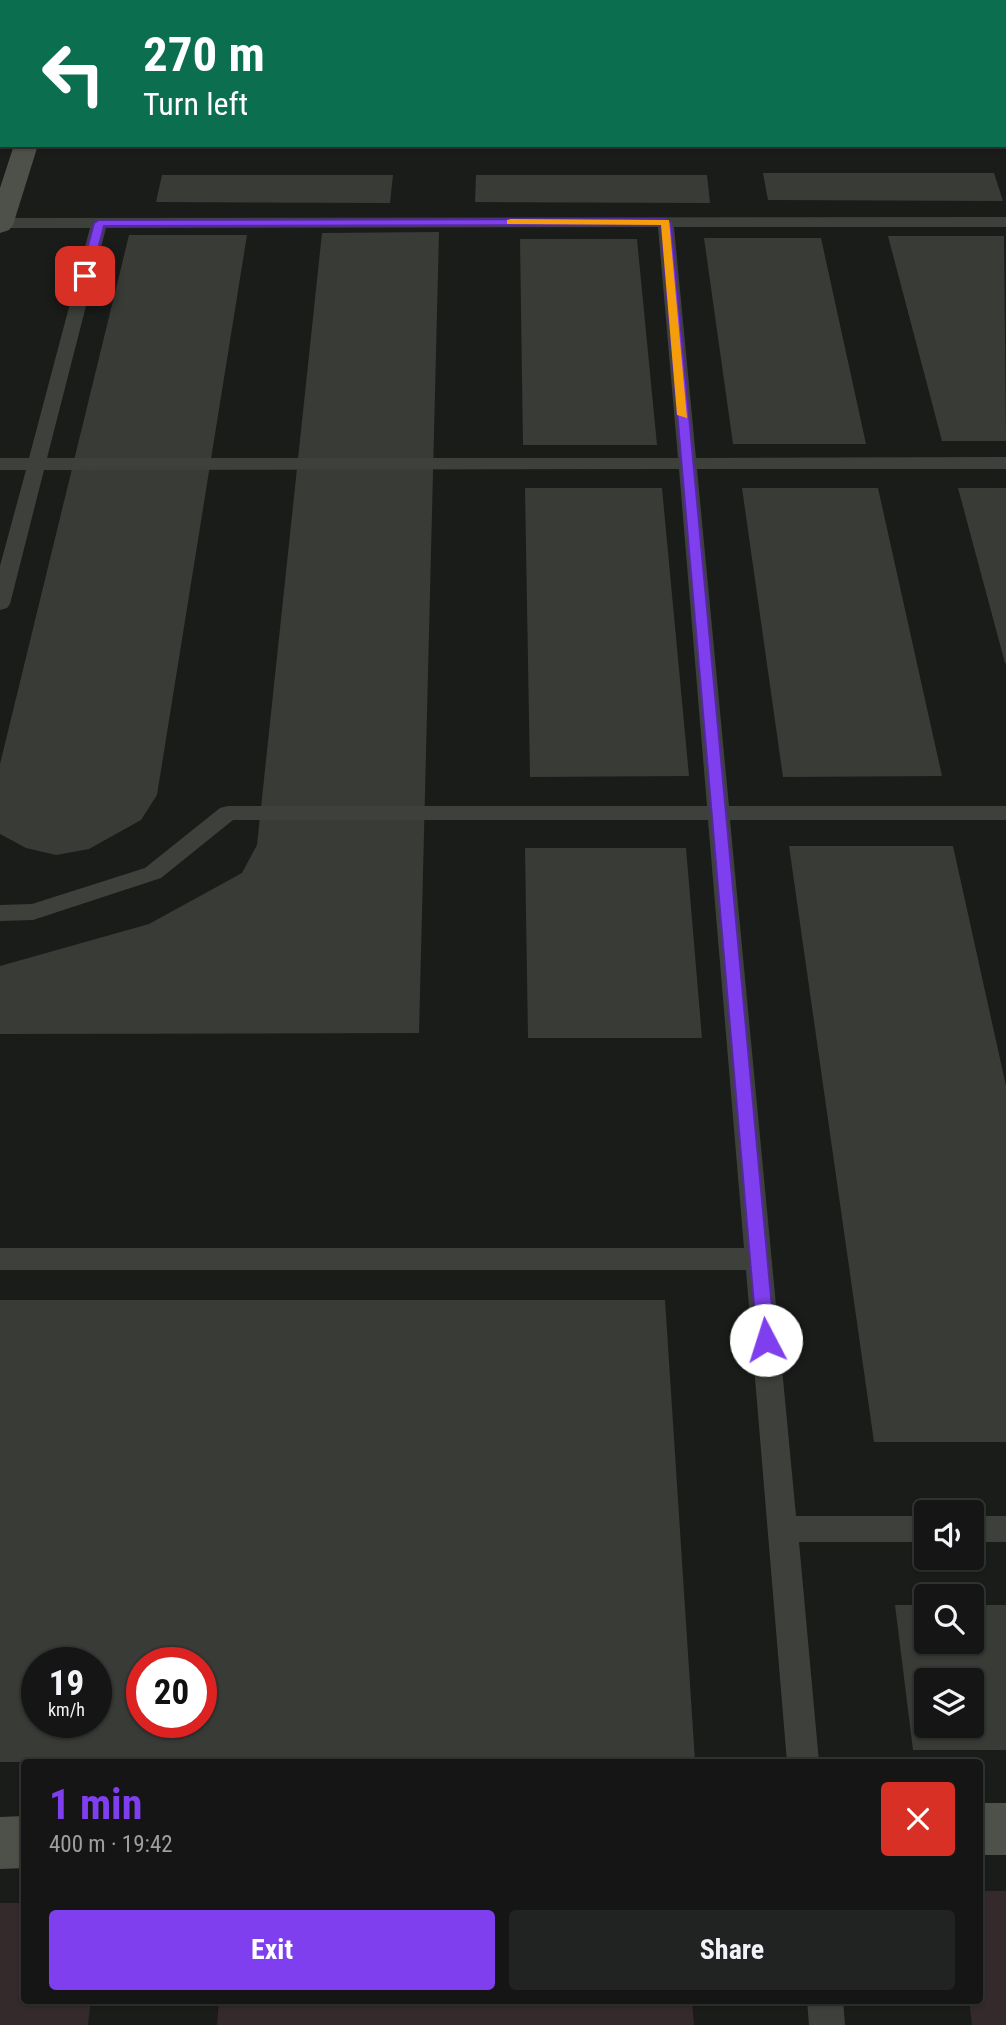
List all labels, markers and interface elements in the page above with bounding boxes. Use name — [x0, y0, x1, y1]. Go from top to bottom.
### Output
text: 270 m — [143, 26, 265, 83]
icon: left — [28, 28, 119, 119]
text: Turn left — [143, 85, 248, 123]
pin — [55, 246, 115, 306]
icon: arrive — [66, 257, 104, 295]
position arrow — [729, 1303, 803, 1377]
map controls — [914, 1500, 984, 1738]
button: sound — [914, 1500, 984, 1570]
button: search — [914, 1584, 984, 1654]
speed limit sign: 20 — [126, 1647, 217, 1738]
text: 19 — [49, 1663, 84, 1704]
button: layers — [914, 1668, 984, 1738]
text: km/h — [48, 1699, 85, 1720]
text: 1 min — [49, 1780, 142, 1829]
button: close — [881, 1782, 955, 1856]
text: 400 m · 19:42 — [49, 1831, 173, 1858]
button: Exit — [49, 1910, 495, 1990]
button: Share — [509, 1910, 955, 1990]

